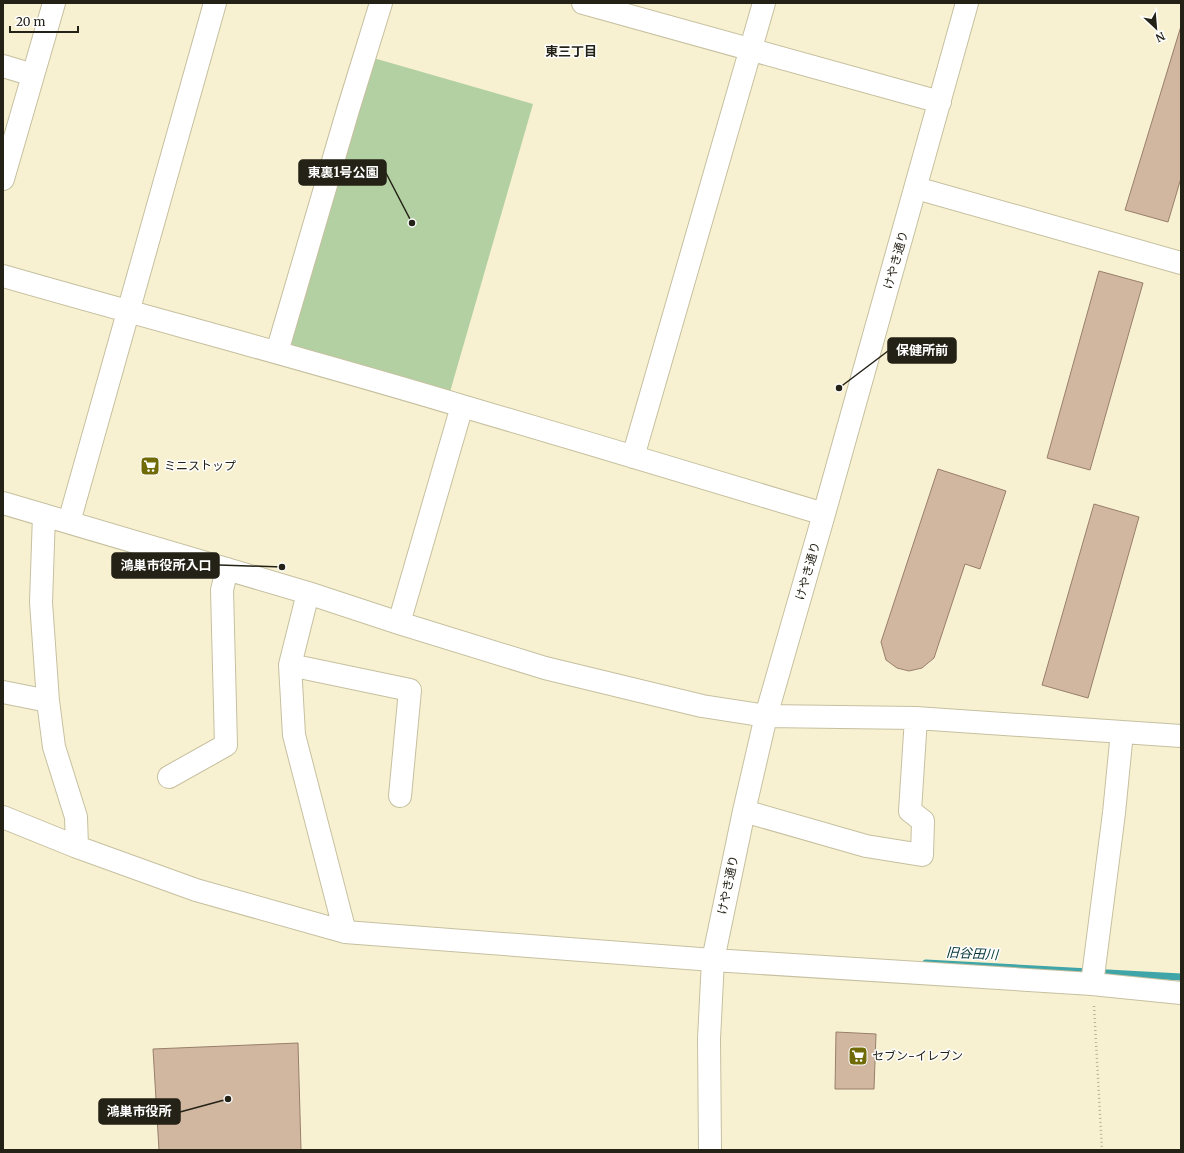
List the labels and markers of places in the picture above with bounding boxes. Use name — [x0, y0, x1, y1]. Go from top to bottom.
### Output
callout: 東裏1号公園 — [299, 160, 386, 185]
callout: 保健所前 — [888, 338, 956, 363]
supermarket icon: ミニストップ — [139, 455, 161, 477]
place label: ミニストップ — [164, 458, 236, 473]
callout: 鴻巣市役所入口 — [112, 553, 219, 578]
supermarket icon: セブン-イレブン — [847, 1045, 869, 1067]
place label: セブン-イレブン — [872, 1048, 963, 1063]
callout: 鴻巣市役所 — [99, 1099, 180, 1124]

